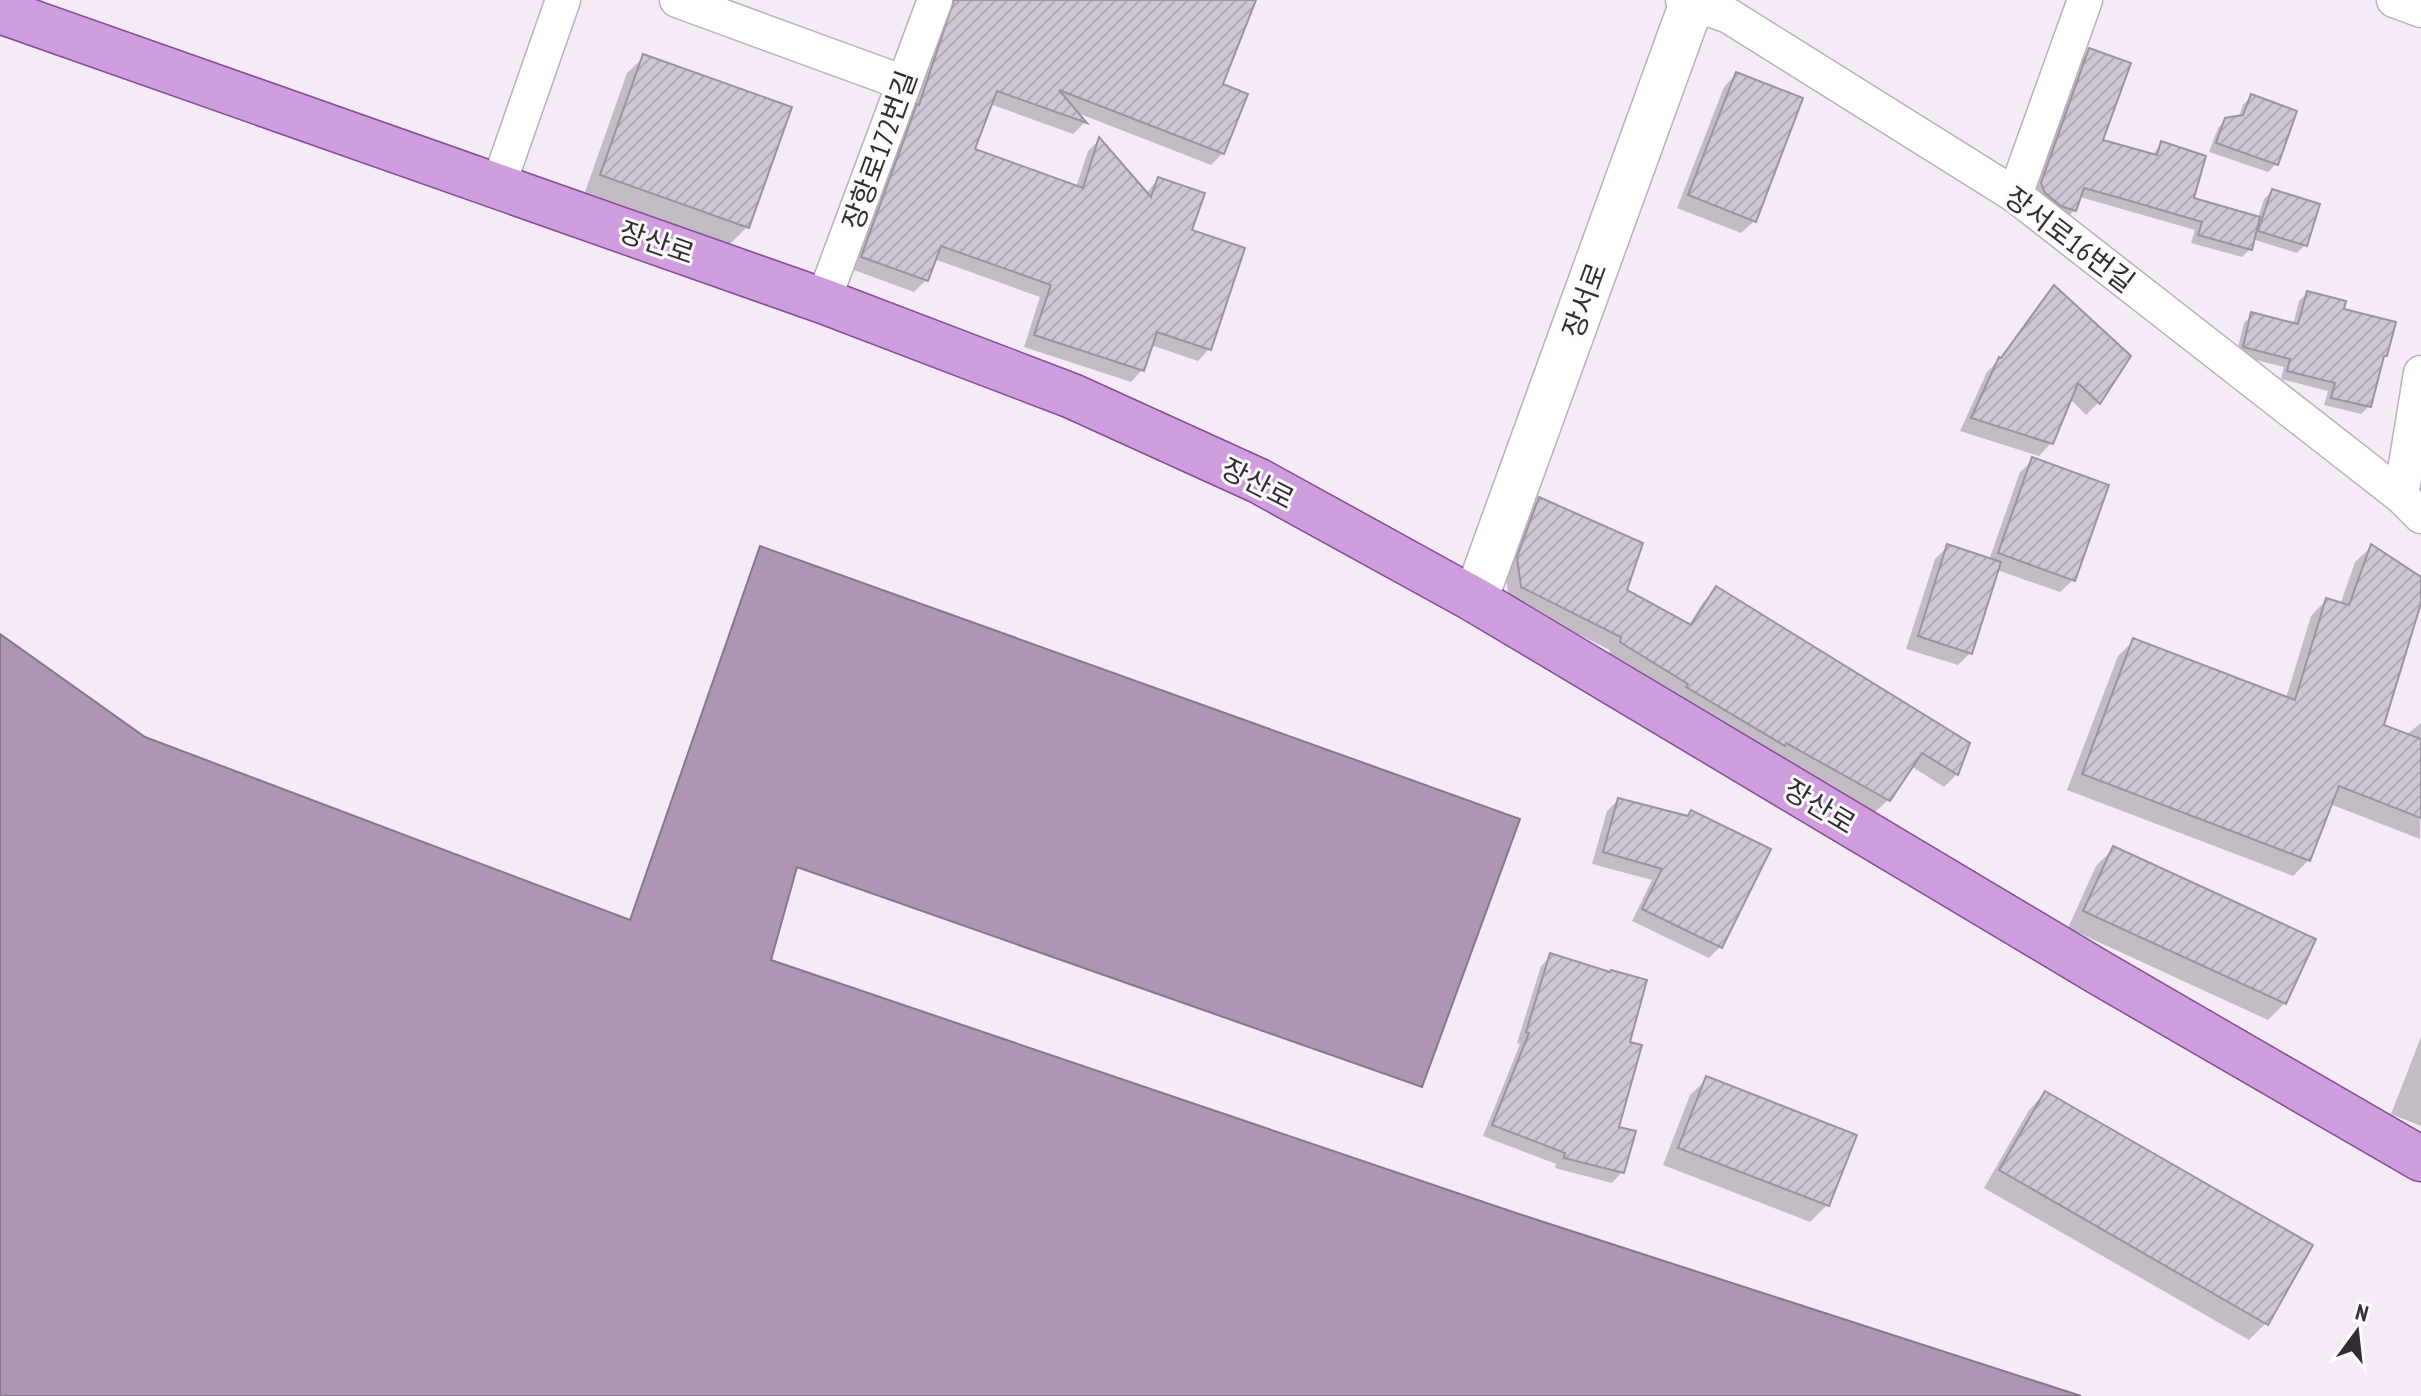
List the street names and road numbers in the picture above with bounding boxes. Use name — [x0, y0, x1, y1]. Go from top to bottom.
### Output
street label: 장항로172번길 — [833, 65, 925, 235]
street label: 장서로16번길 — [1997, 178, 2143, 300]
street label: 장산로 — [614, 212, 700, 272]
street label: 장서로 — [1553, 257, 1615, 343]
street label: 장산로 — [1215, 449, 1301, 517]
street label: 장산로 — [1777, 770, 1863, 842]

